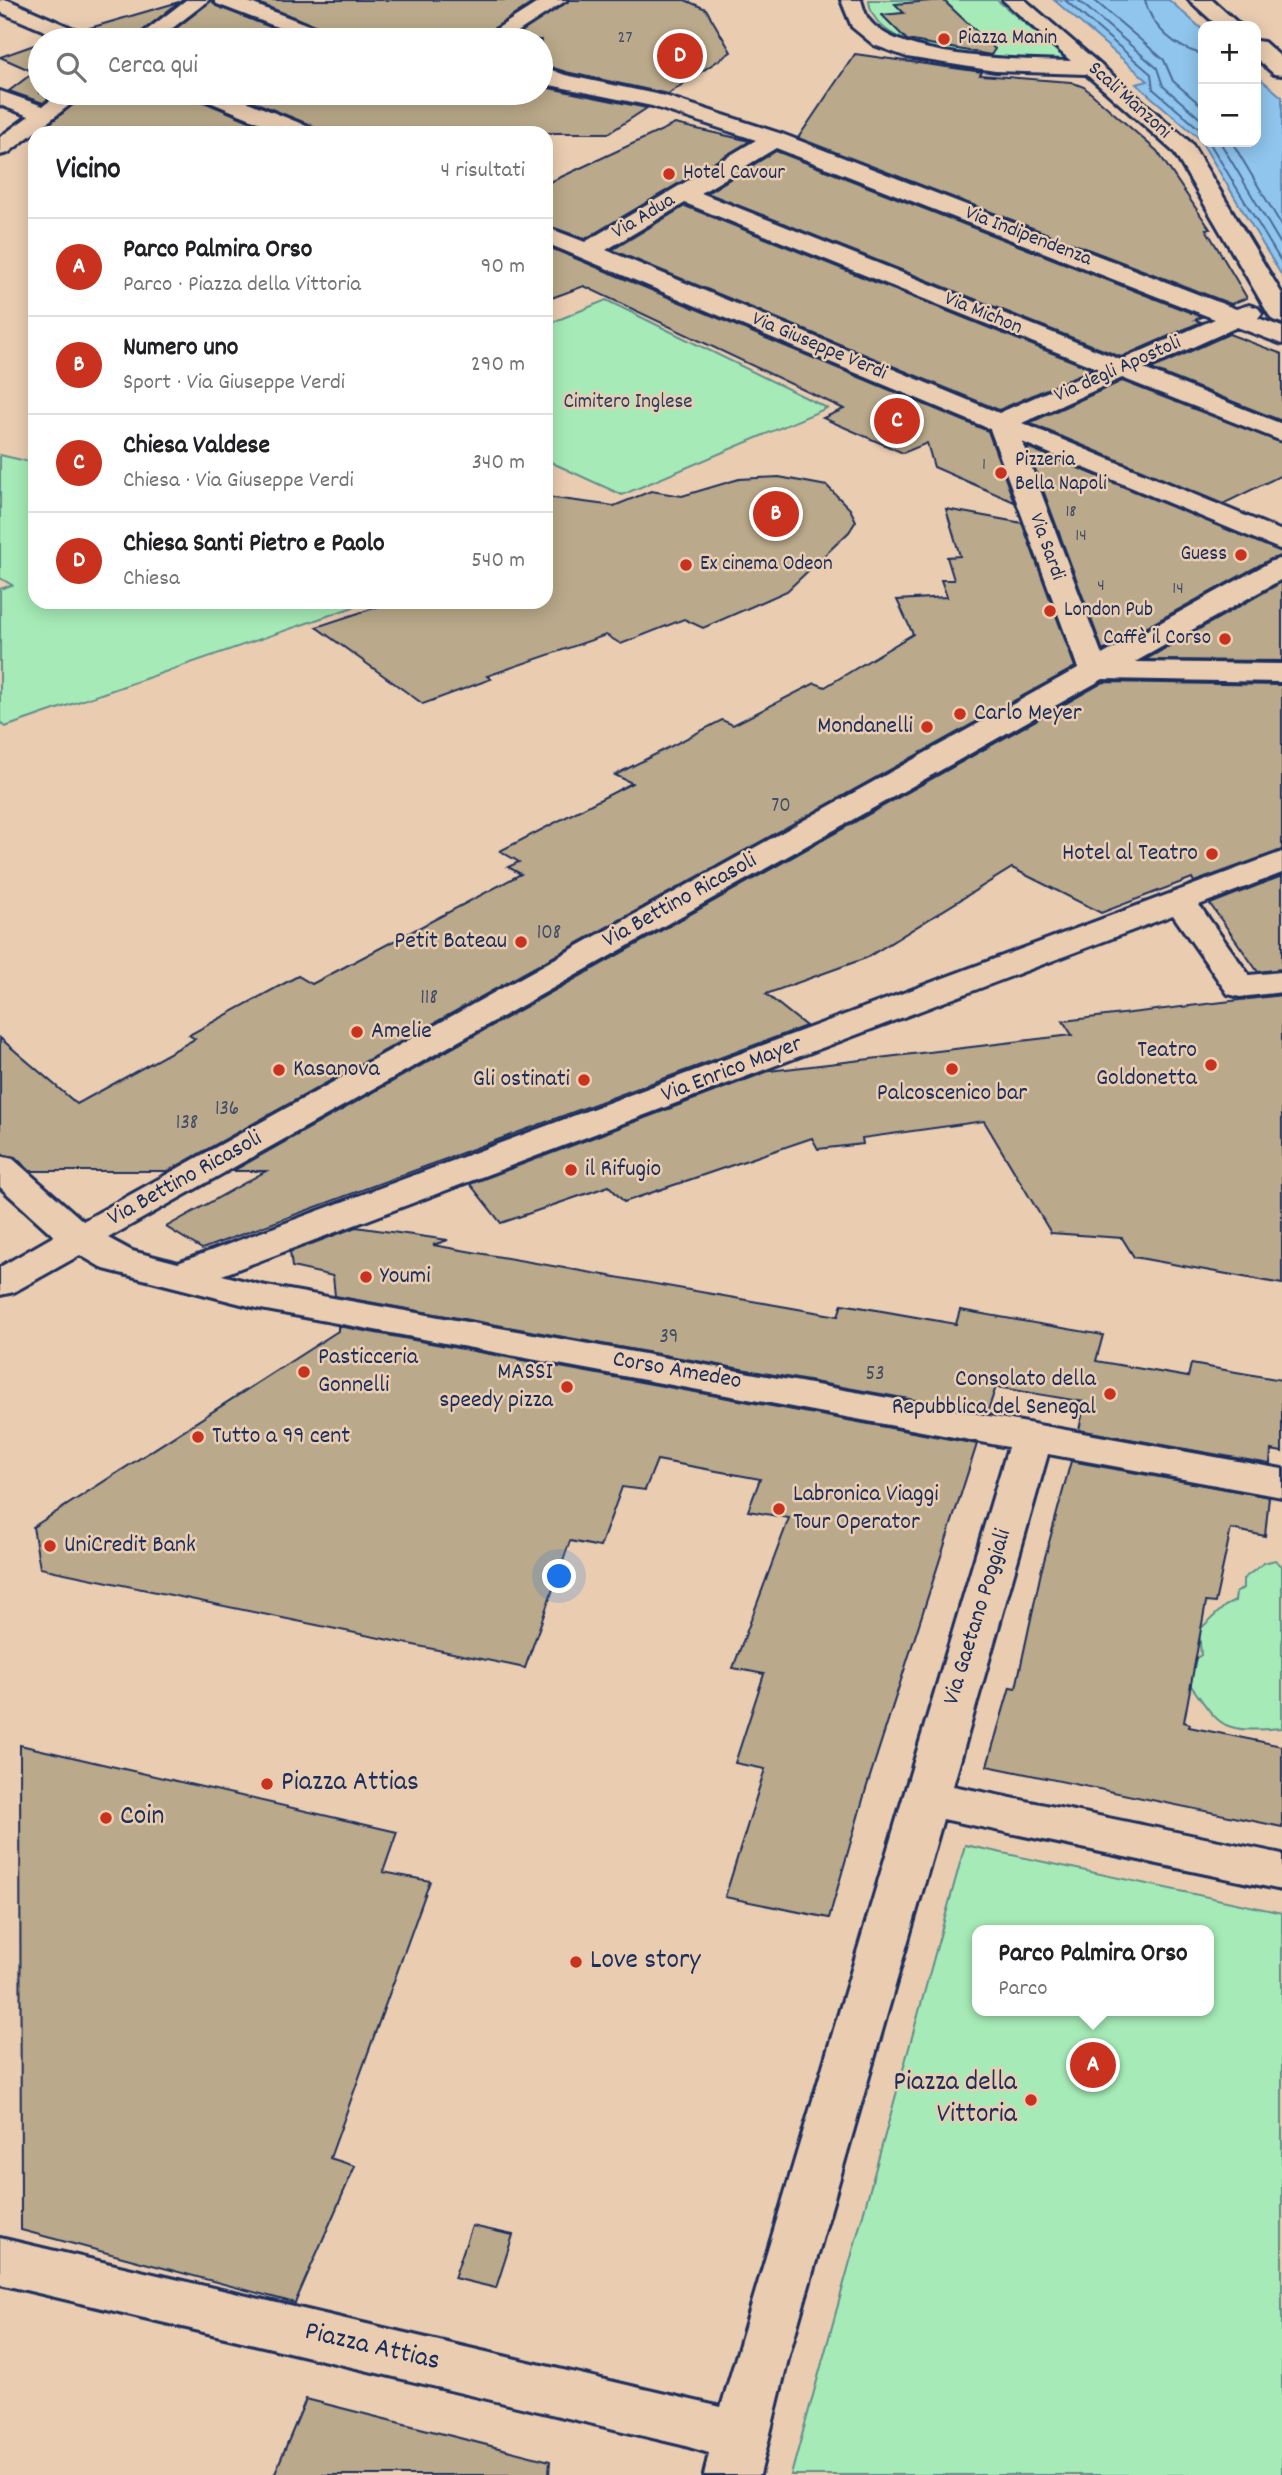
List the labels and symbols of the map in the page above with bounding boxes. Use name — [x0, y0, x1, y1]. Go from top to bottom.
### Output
place label: Piazza Manin — [958, 24, 1057, 54]
house number: 27 — [618, 26, 632, 51]
pin: D — [657, 30, 703, 82]
marker: Piazza Manin — [936, 31, 952, 47]
street label: Scali Manzoni — [1080, 55, 1178, 147]
place label: Hotel Cavour — [683, 159, 785, 189]
marker: Hotel Cavour — [661, 166, 677, 182]
street label: Via Adua — [607, 186, 682, 248]
street label: Via Indipendenza — [960, 199, 1097, 275]
street label: Via Michon — [939, 285, 1027, 343]
street label: Via Giuseppe Verdi — [747, 305, 891, 389]
street label: Via degli Apostoli — [1050, 329, 1186, 411]
park label: Cimitero Inglese — [563, 388, 693, 418]
pin: C — [874, 395, 920, 447]
place label: Pizzeria Bella Napoli — [1015, 446, 1107, 500]
house number: 1 — [982, 453, 986, 478]
marker: Pizzeria Bella Napoli — [993, 465, 1009, 481]
pin: B — [753, 488, 799, 540]
house number: 18 — [1065, 500, 1077, 525]
street label: Via Sardi — [1020, 509, 1072, 585]
house number: 14 — [1075, 524, 1087, 549]
place label: Guess — [1180, 540, 1227, 570]
marker: Guess — [1233, 547, 1249, 563]
place label: Ex cinema Odeon — [700, 550, 833, 580]
marker: Ex cinema Odeon — [678, 557, 694, 573]
house number: 4 — [1097, 574, 1105, 599]
house number: 14 — [1172, 577, 1184, 602]
place label: London Pub — [1064, 596, 1153, 626]
marker: London Pub — [1042, 603, 1058, 619]
place label: Caffè il Corso — [1103, 624, 1211, 654]
marker: Caffè il Corso — [1217, 631, 1233, 647]
place label: Carlo Meyer — [974, 697, 1082, 731]
marker: Carlo Meyer — [952, 706, 968, 722]
place label: Mondanelli — [817, 710, 913, 744]
marker: Mondanelli — [919, 719, 935, 735]
house number: 70 — [771, 792, 791, 822]
place label: Hotel al Teatro — [1062, 837, 1198, 871]
street label: Via Bettino Ricasoli — [597, 844, 763, 958]
marker: Hotel al Teatro — [1204, 846, 1220, 862]
house number: 108 — [537, 919, 561, 949]
place label: Petit Bateau — [394, 925, 507, 959]
marker: Petit Bateau — [513, 934, 529, 950]
house number: 118 — [420, 984, 438, 1014]
place label: Amelie — [371, 1015, 432, 1049]
marker: Amelie — [349, 1024, 365, 1040]
street label: Via Enrico Mayer — [657, 1028, 807, 1112]
place label: Teatro Goldonetta — [1096, 1034, 1198, 1096]
place label: Kasanova — [293, 1053, 380, 1087]
marker: Teatro Goldonetta — [1203, 1057, 1219, 1073]
marker: Palcoscenico bar — [944, 1061, 960, 1077]
marker: Kasanova — [271, 1062, 287, 1078]
place label: Gli ostinati — [473, 1063, 570, 1097]
marker: Gli ostinati — [576, 1072, 592, 1088]
place label: Palcoscenico bar — [877, 1077, 1027, 1111]
house number: 136 — [215, 1095, 239, 1125]
house number: 138 — [176, 1109, 198, 1139]
street label: Via Bettino Ricasoli — [102, 1122, 268, 1236]
place label: il Rifugio — [585, 1153, 661, 1187]
marker: il Rifugio — [563, 1162, 579, 1178]
place label: Youmi — [380, 1260, 431, 1294]
marker: Youmi — [358, 1269, 374, 1285]
house number: 39 — [660, 1323, 678, 1353]
place label: Pasticceria Gonnelli — [318, 1341, 419, 1403]
street label: Corso Amedeo — [610, 1343, 744, 1399]
place label: MASSI speedy pizza — [439, 1356, 554, 1418]
house number: 53 — [865, 1360, 885, 1390]
place label: Consolato della Repubblica del Senegal — [892, 1363, 1097, 1425]
marker: Pasticceria Gonnelli — [296, 1364, 312, 1380]
marker: MASSI speedy pizza — [559, 1379, 575, 1395]
marker: Consolato della Repubblica del Senegal — [1102, 1386, 1118, 1402]
place label: Tutto a 99 cent — [212, 1420, 350, 1454]
marker: Tutto a 99 cent — [190, 1429, 206, 1445]
place label: Labronica Viaggi Tour Operator — [793, 1478, 939, 1540]
marker: Labronica Viaggi Tour Operator — [771, 1501, 787, 1517]
street label: Via Gaetano Poggiali — [935, 1525, 1021, 1709]
place label: UniCredit Bank — [64, 1529, 196, 1563]
marker: UniCredit Bank — [42, 1538, 58, 1554]
your location — [542, 1559, 576, 1593]
place label: Piazza Attias — [281, 1764, 419, 1804]
marker: Piazza Attias — [259, 1776, 275, 1792]
place label: Coin — [120, 1798, 164, 1838]
marker: Coin — [98, 1810, 114, 1826]
place label: Love story — [590, 1942, 701, 1982]
marker: Love story — [568, 1954, 584, 1970]
pin: A — [1070, 2039, 1116, 2091]
place label: Piazza della Vittoria — [893, 2064, 1018, 2136]
marker: Piazza della Vittoria — [1023, 2092, 1039, 2108]
street label: Piazza Attias — [300, 2313, 444, 2383]

